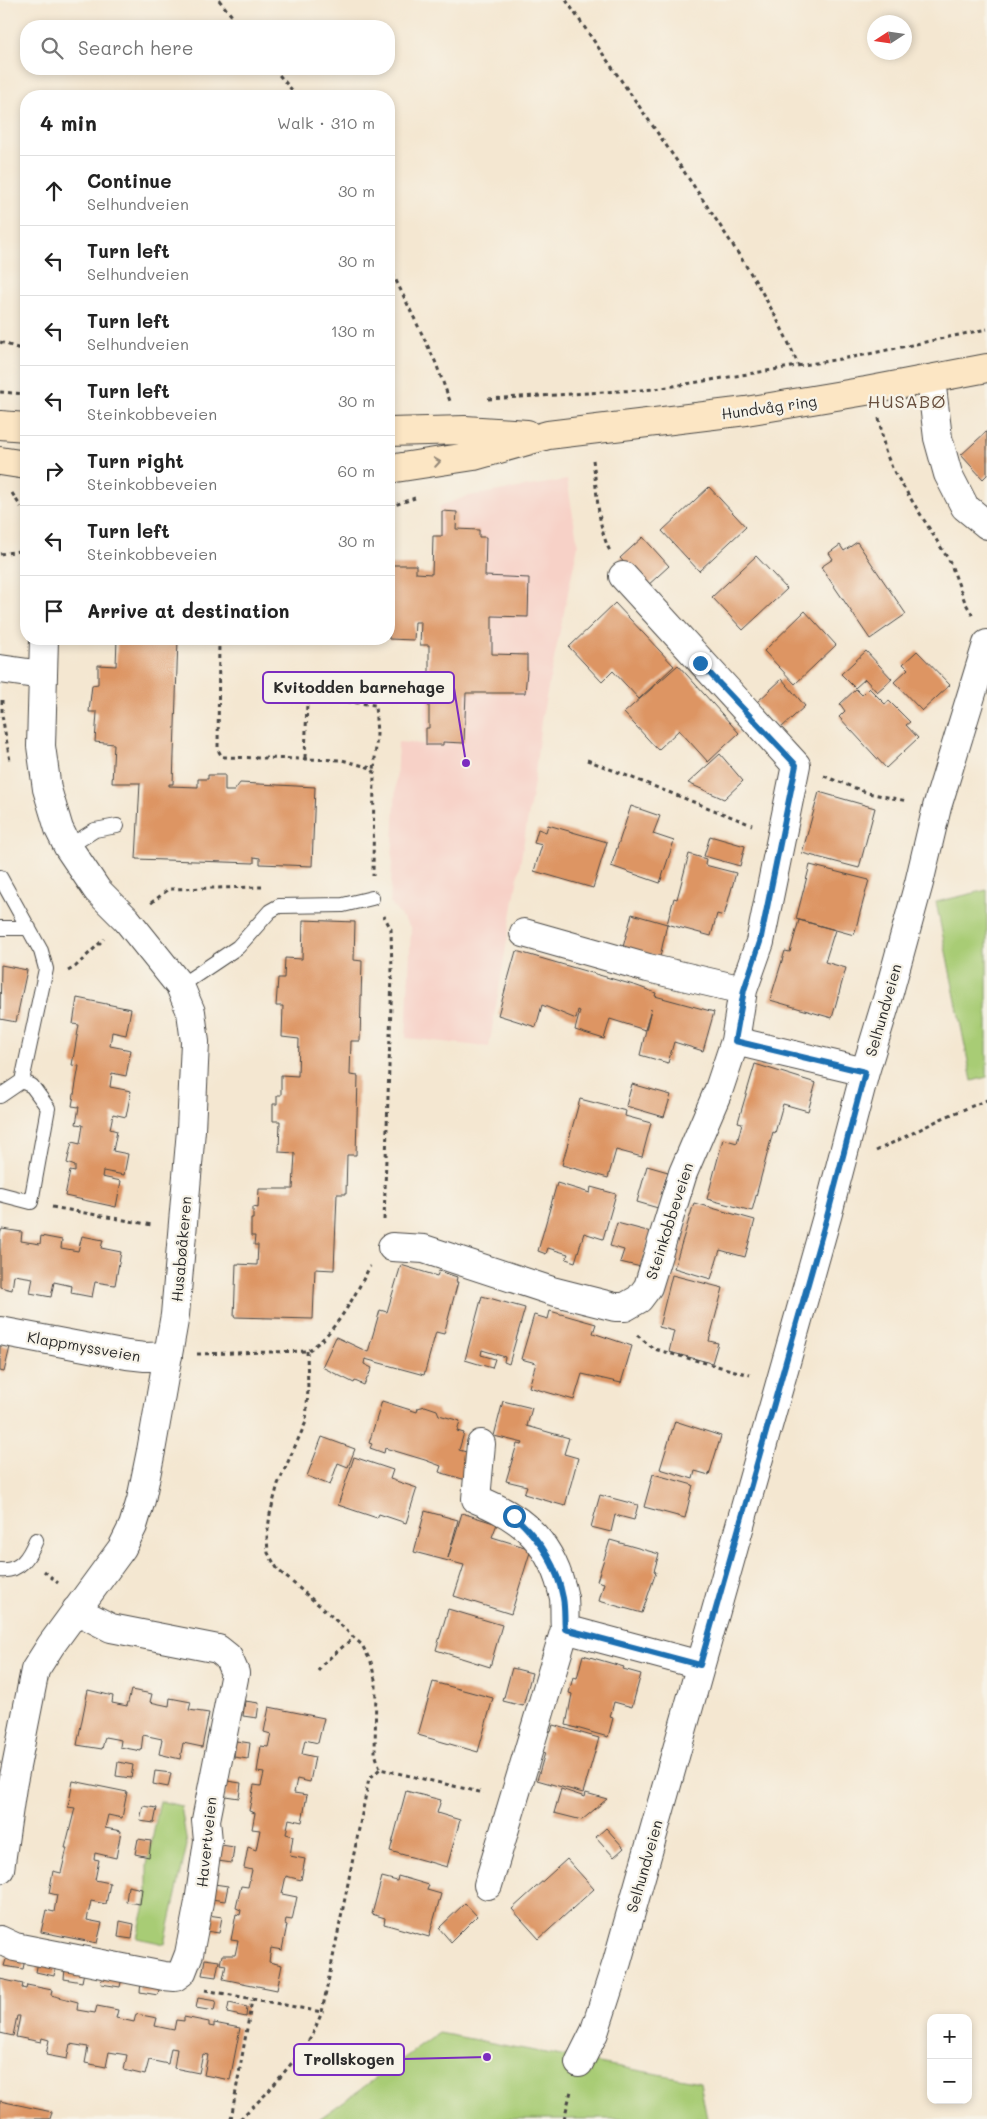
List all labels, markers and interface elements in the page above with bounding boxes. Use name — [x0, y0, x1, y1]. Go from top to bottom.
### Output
north arrow — [867, 15, 912, 60]
search box — [20, 20, 395, 75]
icon: search — [38, 34, 66, 62]
text: Search here — [78, 35, 194, 60]
text: 4 min — [40, 109, 97, 136]
text: Walk · 310 m — [277, 112, 375, 133]
text: Continue — [87, 168, 172, 193]
icon: ahead — [40, 177, 68, 205]
text: 30 m — [338, 180, 375, 201]
text: Selhundveien — [87, 193, 189, 214]
text: Turn left — [87, 238, 170, 263]
icon: left — [40, 247, 68, 275]
text: 30 m — [338, 250, 375, 271]
text: Selhundveien — [87, 263, 189, 284]
text: Turn left — [87, 308, 170, 333]
icon: left — [40, 317, 68, 345]
text: 130 m — [331, 320, 375, 341]
text: Selhundveien — [87, 333, 189, 354]
text: Turn left — [87, 378, 170, 403]
icon: left — [40, 387, 68, 415]
district label: HUSABØ — [868, 389, 946, 413]
text: 30 m — [338, 390, 375, 411]
street label: Hundvåg ring — [720, 390, 818, 424]
text: Steinkobbeveien — [87, 403, 217, 424]
text: Turn right — [87, 448, 184, 473]
icon: right — [40, 457, 68, 485]
one-way arrow — [433, 457, 441, 467]
text: 60 m — [338, 460, 375, 481]
text: Steinkobbeveien — [87, 473, 217, 494]
text: Turn left — [87, 518, 170, 543]
icon: left — [40, 527, 68, 555]
text: 30 m — [338, 530, 375, 551]
text: Steinkobbeveien — [87, 543, 217, 564]
icon: arrive — [40, 597, 68, 625]
text: Arrive at destination — [87, 598, 290, 623]
route end — [689, 652, 712, 675]
callout: Kvitodden barnehage — [263, 672, 454, 703]
text: Kvitodden barnehage — [273, 676, 445, 697]
street label: Selhundveien — [860, 961, 906, 1059]
street label: Steinkobbeveien — [641, 1160, 697, 1282]
street label: Husabøåkeren — [166, 1195, 196, 1303]
street label: Klappmyssveien — [26, 1326, 142, 1366]
route start — [503, 1505, 526, 1528]
street label: Havertveien — [191, 1796, 221, 1888]
street label: Selhundveien — [621, 1817, 667, 1915]
map controls — [927, 2014, 972, 2104]
button: + — [927, 2014, 972, 2059]
callout: Trollskogen — [294, 2044, 404, 2075]
text: Trollskogen — [304, 2048, 394, 2069]
button: − — [927, 2059, 972, 2104]

